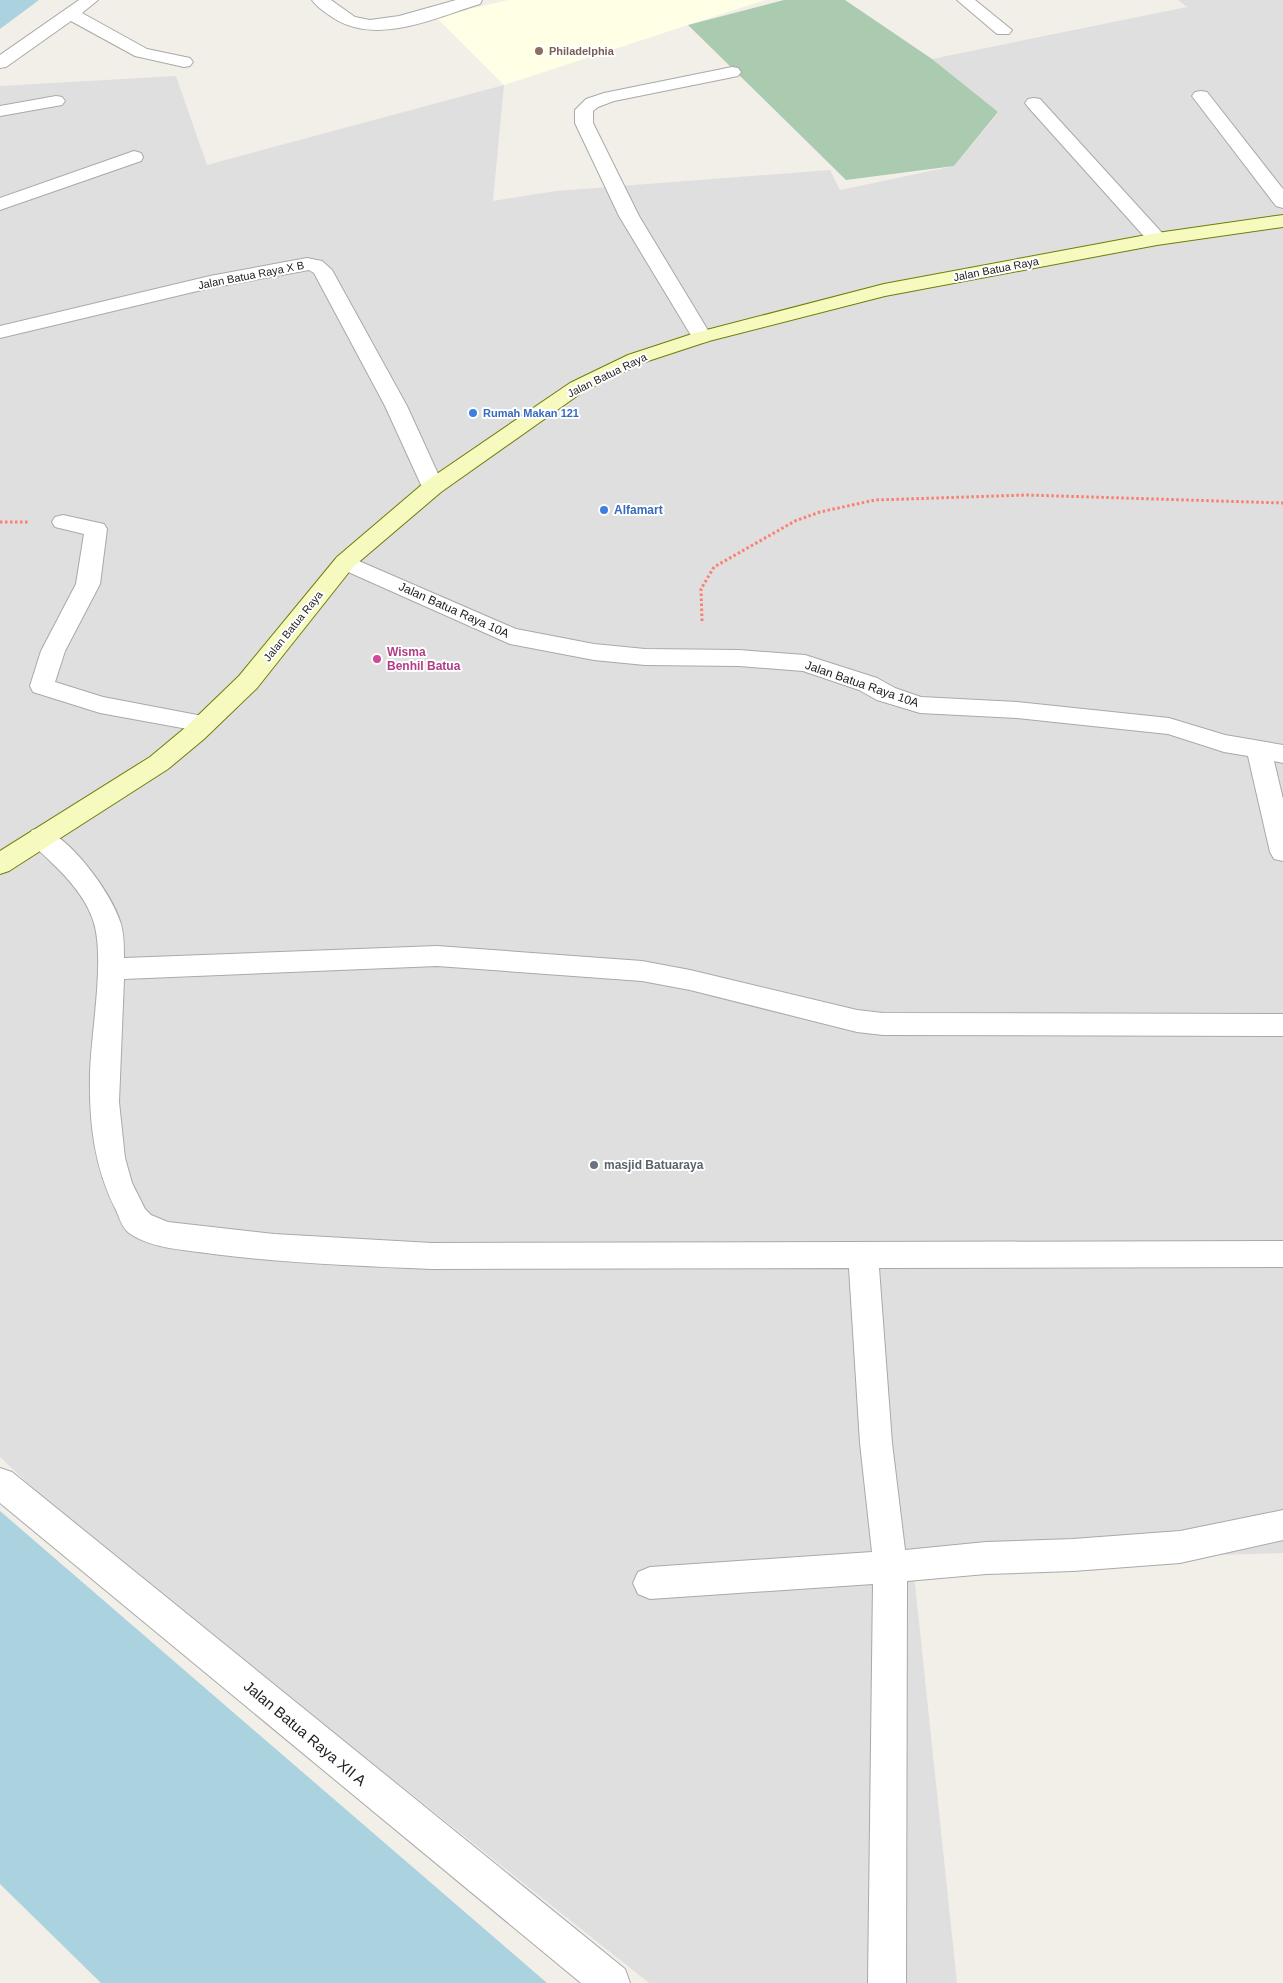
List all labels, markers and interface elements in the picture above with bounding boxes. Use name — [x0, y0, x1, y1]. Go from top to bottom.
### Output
marker: Philadelphia — [533, 45, 545, 57]
place label: Philadelphia — [549, 45, 615, 57]
street label: Jalan Batua Raya — [952, 255, 1041, 283]
street label: Jalan Batua Raya X B — [197, 259, 305, 291]
street label: Jalan Batua Raya — [565, 350, 649, 399]
marker: Rumah Makan 121 — [467, 407, 479, 419]
place label: Rumah Makan 121 — [483, 407, 579, 419]
place label: Alfamart — [614, 503, 663, 517]
marker: Alfamart — [598, 504, 610, 516]
street label: Jalan Batua Raya 10A — [397, 579, 511, 641]
street label: Jalan Batua Raya — [261, 588, 326, 664]
place label: Wisma Benhil Batua — [387, 645, 461, 673]
marker: Wisma Benhil Batua — [371, 653, 383, 665]
street label: Jalan Batua Raya 10A — [803, 658, 921, 710]
place label: masjid Batuaraya — [604, 1158, 704, 1172]
marker: masjid Batuaraya — [588, 1159, 600, 1171]
street label: Jalan Batua Raya XII A — [240, 1677, 370, 1789]

